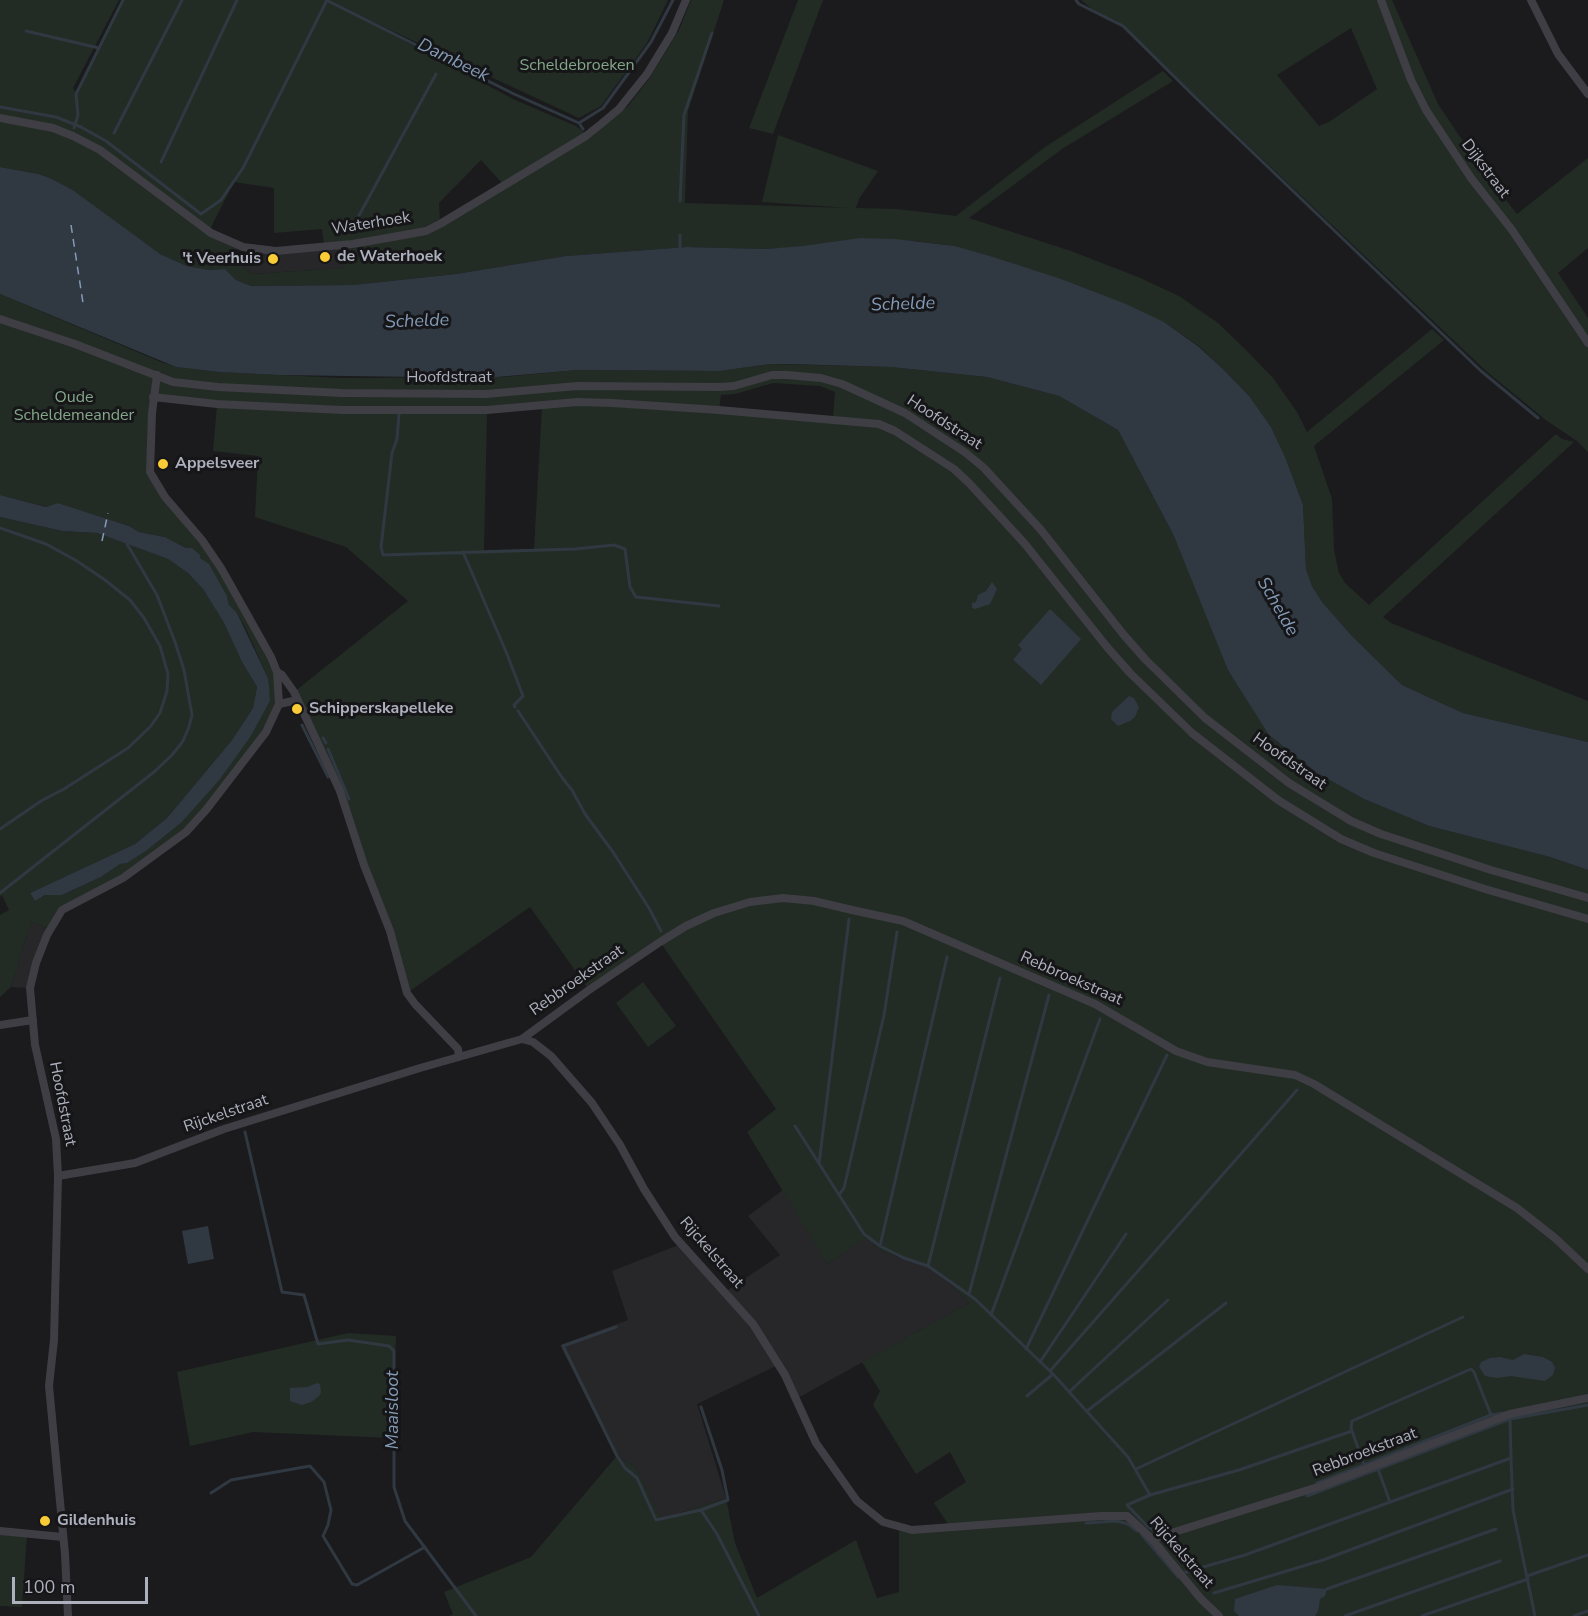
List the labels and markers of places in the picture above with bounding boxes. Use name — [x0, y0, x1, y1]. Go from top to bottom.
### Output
place label: de Waterhoek — [337, 247, 442, 267]
place label: 't Veerhuis — [182, 249, 261, 269]
marker: de Waterhoek — [318, 250, 332, 264]
marker: 't Veerhuis — [266, 252, 280, 266]
place label: Appelsveer — [175, 454, 259, 474]
marker: Appelsveer — [156, 457, 170, 471]
place label: Schipperskapelleke — [309, 699, 453, 719]
marker: Schipperskapelleke — [290, 702, 304, 716]
place label: Gildenhuis — [57, 1511, 136, 1531]
marker: Gildenhuis — [38, 1514, 52, 1528]

